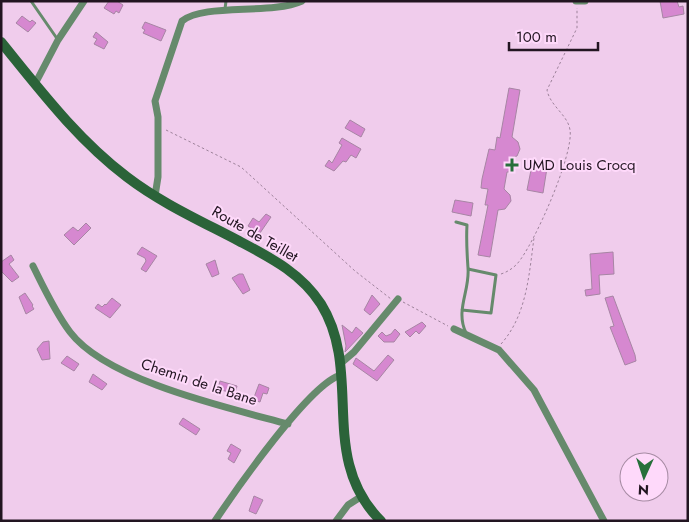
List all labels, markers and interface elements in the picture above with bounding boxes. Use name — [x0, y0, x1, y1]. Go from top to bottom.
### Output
scale bar — [509, 20, 598, 52]
text: 100 m — [516, 26, 557, 48]
place label: UMD Louis Crocq — [523, 154, 636, 176]
marker: UMD Louis Crocq — [505, 158, 519, 172]
street label: Route de Teillet — [208, 200, 303, 268]
street label: Chemin de la Bane — [138, 353, 260, 411]
north arrow — [619, 452, 669, 502]
text: N — [637, 480, 649, 500]

